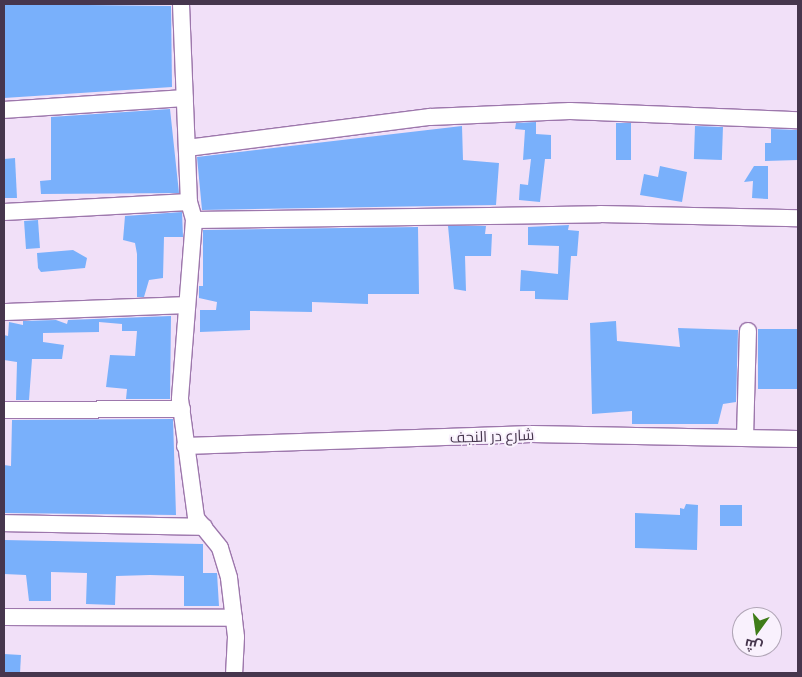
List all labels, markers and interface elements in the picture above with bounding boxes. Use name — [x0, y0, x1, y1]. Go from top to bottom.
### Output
street label: شارع در النجف — [449, 426, 535, 446]
north arrow — [732, 607, 782, 657]
text: ش — [743, 636, 764, 656]

